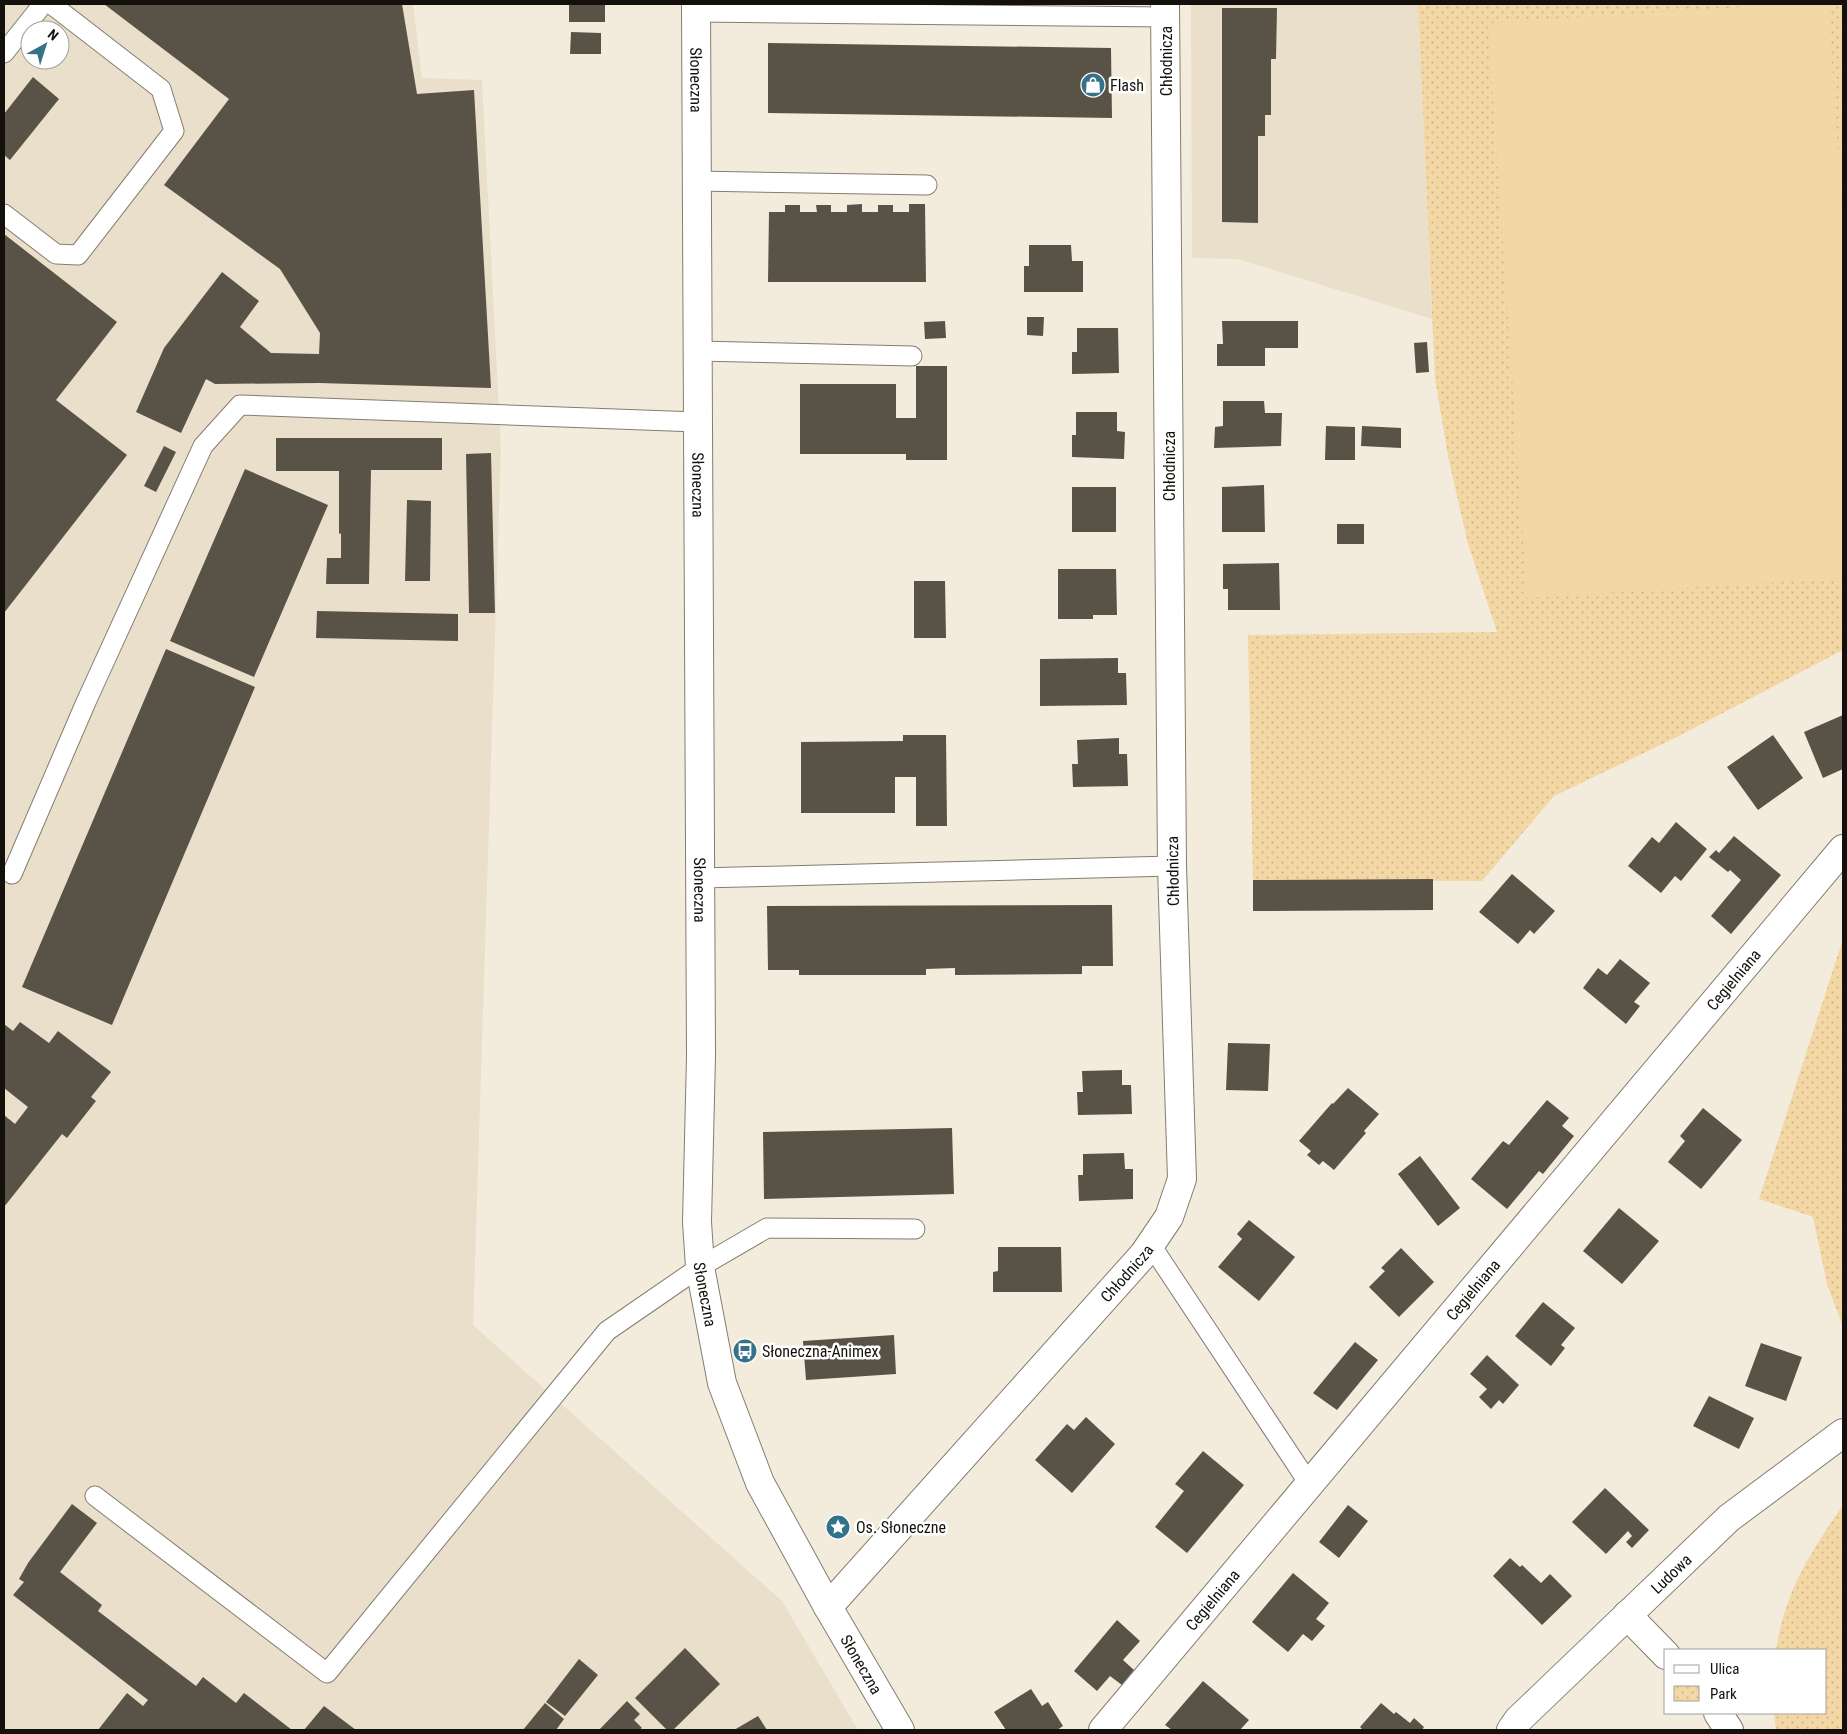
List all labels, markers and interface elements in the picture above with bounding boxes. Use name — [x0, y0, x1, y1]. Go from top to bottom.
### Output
north arrow — [20, 20, 70, 70]
text: N — [45, 26, 62, 44]
street label: Chłodnicza — [1157, 26, 1176, 96]
street label: Słoneczna — [687, 47, 706, 113]
shop icon: Flash — [1080, 72, 1106, 98]
place label: Flash — [1110, 76, 1144, 95]
street label: Chłodnicza — [1160, 431, 1179, 501]
street label: Słoneczna — [689, 452, 708, 518]
street label: Chłodnicza — [1163, 836, 1183, 906]
street label: Słoneczna — [691, 857, 710, 923]
street label: Cegielniana — [1702, 945, 1764, 1014]
street label: Chłodnicza — [1096, 1241, 1157, 1306]
street label: Cegielniana — [1442, 1255, 1504, 1324]
street label: Słoneczna — [690, 1262, 721, 1328]
bus stop icon: Słoneczna-Animex — [732, 1338, 758, 1364]
place label: Słoneczna-Animex — [762, 1342, 879, 1361]
place icon: Os. Słoneczne — [825, 1514, 851, 1540]
place label: Os. Słoneczne — [856, 1518, 946, 1537]
street label: Ludowa — [1647, 1550, 1695, 1597]
street label: Cegielniana — [1181, 1565, 1243, 1634]
street label: Słoneczna — [837, 1631, 886, 1697]
legend — [1664, 1649, 1827, 1714]
text: Ulica — [1710, 1660, 1739, 1678]
text: Park — [1710, 1685, 1737, 1703]

